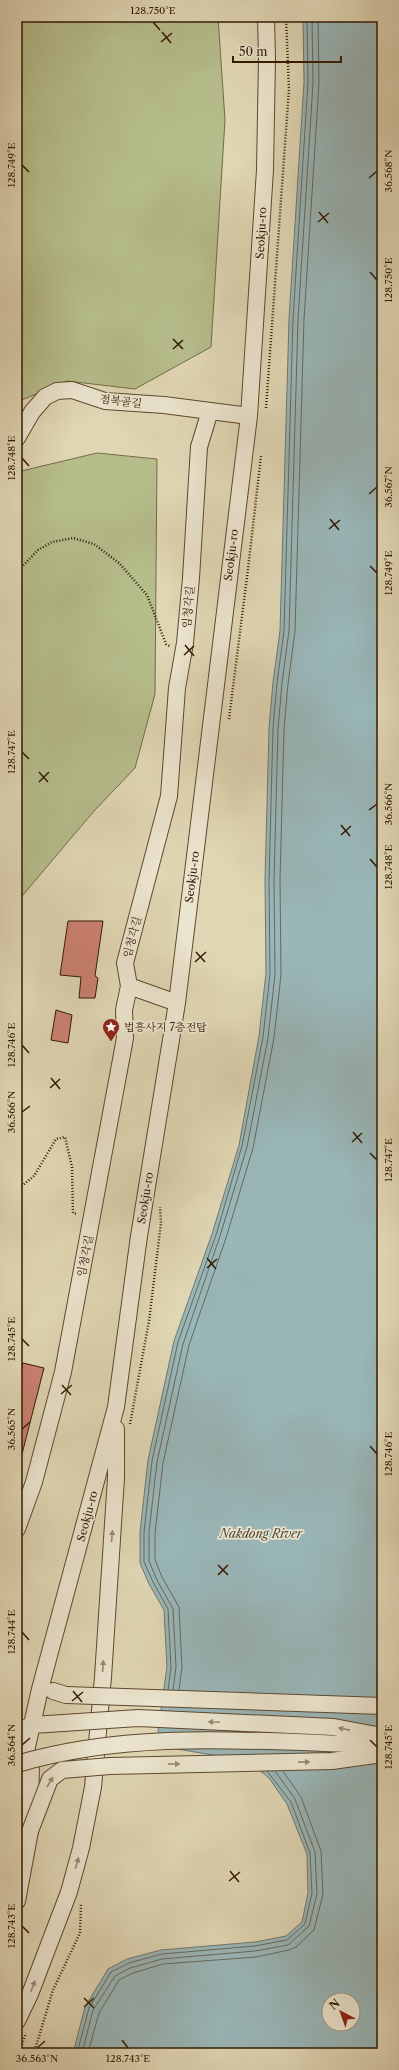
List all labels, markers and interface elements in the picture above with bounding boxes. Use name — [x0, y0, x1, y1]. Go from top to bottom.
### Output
text: 128.750°E — [130, 4, 176, 17]
scale bar — [233, 38, 341, 64]
text: 50 m — [239, 44, 268, 59]
text: 128.749°E — [5, 142, 18, 187]
text: 36.568°N — [382, 150, 395, 192]
street label: Seokju-ro — [253, 206, 269, 259]
text: 128.750°E — [382, 257, 395, 303]
street label: 점북골길 — [99, 391, 143, 411]
text: 128.748°E — [5, 435, 18, 480]
text: 36.567°N — [382, 466, 395, 508]
street label: Seokju-ro — [221, 528, 241, 582]
text: 128.749°E — [382, 550, 395, 595]
street label: 임청각길 — [179, 585, 197, 629]
text: 128.747°E — [5, 730, 18, 774]
text: 36.566°N — [382, 783, 395, 825]
text: 128.748°E — [382, 844, 395, 889]
street label: Seokju-ro — [182, 850, 202, 904]
street label: 임청각길 — [120, 915, 144, 959]
place icon: 법흥사지 7층전탑 — [101, 1017, 121, 1042]
place label: 법흥사지 7층전탑 — [124, 1020, 207, 1034]
text: 128.746°E — [5, 1023, 18, 1067]
text: 36.566°N — [5, 1091, 18, 1133]
text: 128.747°E — [382, 1138, 395, 1182]
street label: Seokju-ro — [134, 1171, 156, 1225]
street label: 임청각길 — [74, 1234, 96, 1278]
text: 128.745°E — [5, 1317, 18, 1361]
text: 36.565°N — [5, 1408, 18, 1450]
text: 128.746°E — [382, 1432, 395, 1476]
street label: Seokju-ro — [74, 1489, 101, 1543]
water label: Nakdong River — [219, 1526, 304, 1541]
one-way arrow — [108, 1530, 115, 1542]
text: 128.744°E — [5, 1610, 18, 1654]
one-way arrow — [100, 1660, 107, 1672]
one-way arrow — [208, 1718, 220, 1725]
text: 36.564°N — [5, 1724, 18, 1766]
text: 128.745°E — [382, 1725, 395, 1769]
one-way arrow — [338, 1726, 350, 1732]
one-way arrow — [298, 1759, 311, 1765]
one-way arrow — [168, 1761, 180, 1768]
one-way arrow — [46, 1776, 53, 1788]
one-way arrow — [74, 1857, 80, 1869]
text: 128.743°E — [5, 1904, 18, 1948]
one-way arrow — [31, 1980, 37, 1992]
north arrow — [321, 1992, 361, 2032]
text: N — [326, 1996, 343, 2013]
text: 36.563°N — [16, 2052, 58, 2065]
text: 128.743°E — [106, 2052, 150, 2065]

